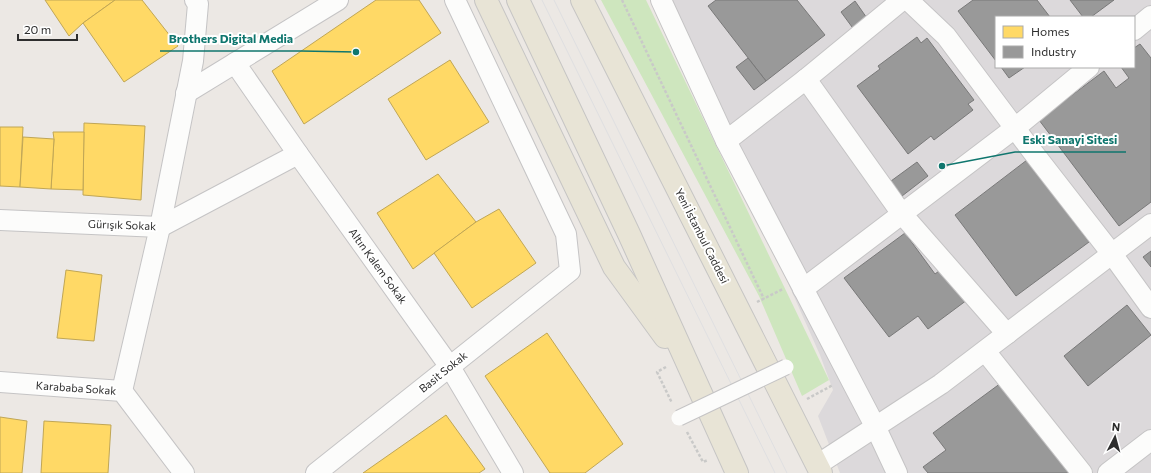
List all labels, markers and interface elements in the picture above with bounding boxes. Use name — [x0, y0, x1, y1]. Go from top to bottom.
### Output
scale bar — [18, 16, 77, 42]
legend — [995, 16, 1135, 68]
text: 20 m — [24, 22, 51, 36]
text: Homes — [1031, 24, 1069, 38]
callout: Brothers Digital Media — [160, 27, 301, 51]
text: Brothers Digital Media — [169, 31, 293, 45]
text: Industry — [1031, 44, 1076, 58]
callout: Eski Sanayi Sitesi — [1015, 128, 1126, 152]
text: Eski Sanayi Sitesi — [1023, 132, 1117, 146]
street label: Yeni İstanbul Caddesi — [673, 186, 733, 286]
street label: Gürışık Sokak — [88, 217, 156, 232]
street label: Altın Kalem Sokak — [347, 225, 410, 306]
street label: Basit Sokak — [416, 348, 469, 395]
street label: Karababa Sokak — [35, 378, 117, 397]
north arrow — [1095, 417, 1135, 457]
text: N — [1111, 420, 1121, 433]

